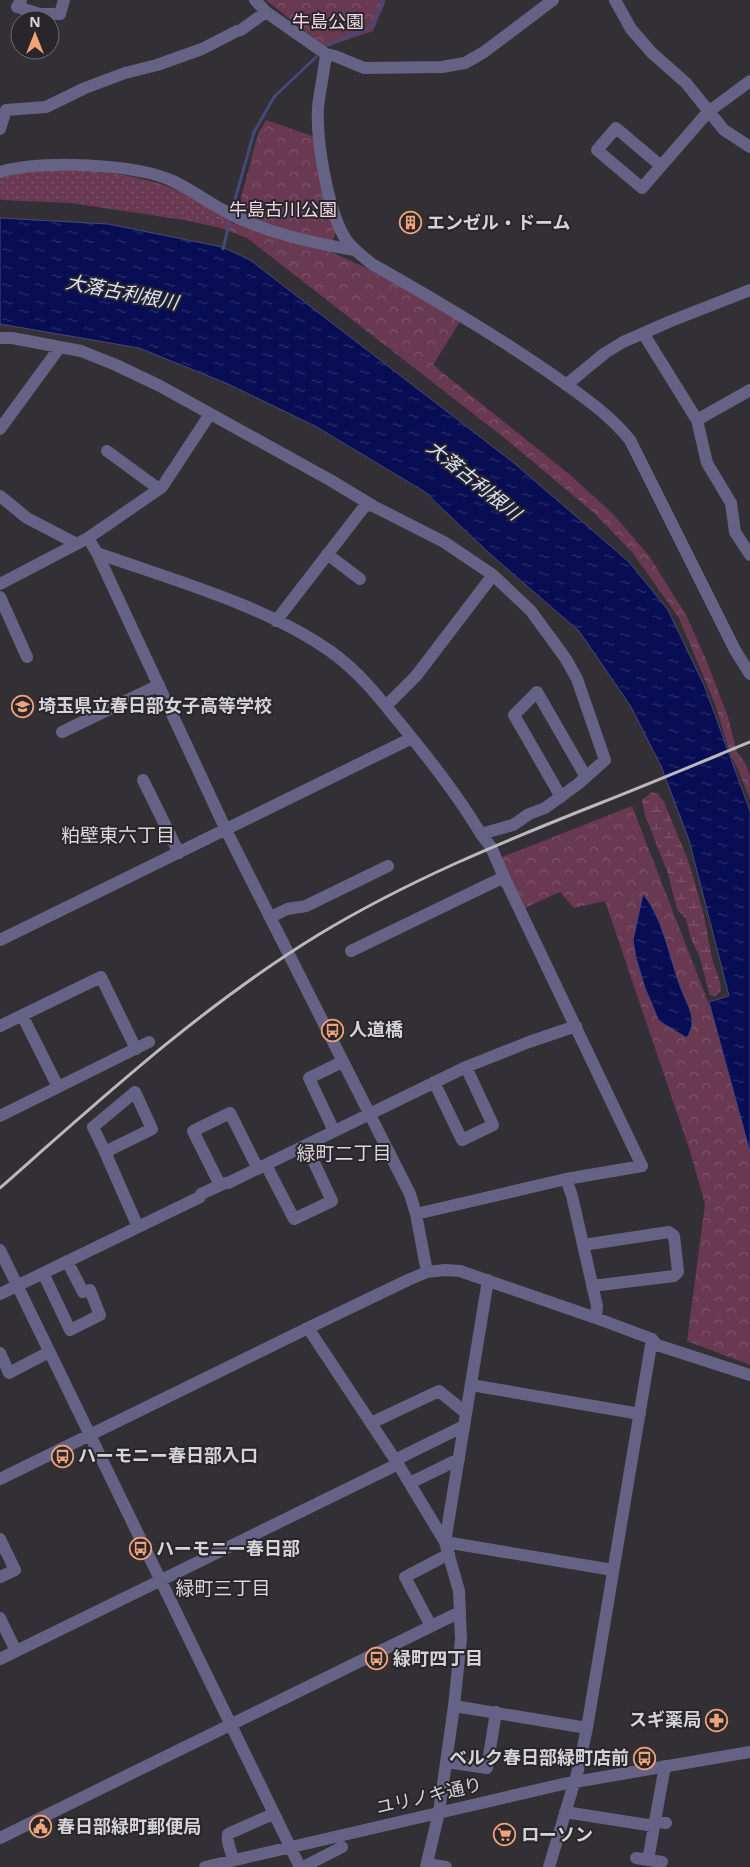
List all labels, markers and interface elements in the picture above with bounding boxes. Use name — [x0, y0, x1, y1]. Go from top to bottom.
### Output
park label: 牛島公園 — [292, 9, 364, 33]
north arrow — [10, 10, 60, 60]
text: N — [29, 12, 41, 31]
park label: 牛島古川公園 — [229, 197, 337, 221]
place label: エンゼル・ドーム — [427, 210, 570, 234]
building icon: エンゼル・ドーム — [399, 211, 423, 235]
water label: 大落古利根川 — [64, 268, 182, 316]
water label: 大落古利根川 — [422, 434, 528, 527]
place label: 埼玉県立春日部女子高等学校 — [38, 693, 272, 717]
school or university icon: 埼玉県立春日部女子高等学校 — [10, 694, 34, 718]
district label: 粕壁東六丁目 — [61, 822, 175, 848]
place label: 人道橋 — [349, 1017, 403, 1041]
bus stop icon: 人道橋 — [321, 1018, 345, 1042]
district label: 緑町二丁目 — [296, 1140, 392, 1166]
place label: ハーモニー春日部入口 — [78, 1443, 258, 1467]
bus stop icon: ハーモニー春日部入口 — [50, 1444, 74, 1468]
place label: ハーモニー春日部 — [156, 1536, 300, 1560]
bus stop icon: ハーモニー春日部 — [128, 1537, 152, 1561]
district label: 緑町三丁目 — [175, 1575, 271, 1601]
place label: 緑町四丁目 — [393, 1646, 483, 1670]
bus stop icon: 緑町四丁目 — [365, 1647, 389, 1671]
place label: スギ薬局 — [629, 1707, 701, 1731]
pharmacy icon: スギ薬局 — [705, 1708, 729, 1732]
place label: ベルク春日部緑町店前 — [449, 1745, 629, 1769]
bus stop icon: ベルク春日部緑町店前 — [633, 1746, 657, 1770]
street label: ユリノキ通り — [373, 1771, 484, 1819]
place label: 春日部緑町郵便局 — [57, 1814, 201, 1838]
public building icon: 春日部緑町郵便局 — [29, 1815, 53, 1839]
place label: ローソン — [521, 1822, 593, 1846]
supermarket icon: ローソン — [493, 1823, 517, 1847]

